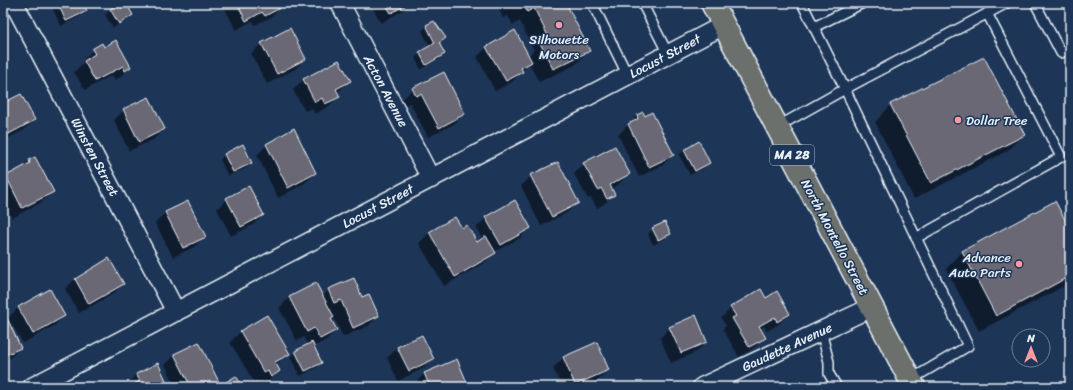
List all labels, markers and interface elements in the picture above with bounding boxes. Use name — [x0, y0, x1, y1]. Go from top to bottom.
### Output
marker: Silhouette Motors — [554, 20, 564, 30]
street label: Locust Street — [625, 27, 706, 85]
place label: Silhouette Motors — [529, 28, 589, 66]
street label: Acton Avenue — [357, 50, 415, 132]
place label: Dollar Tree — [966, 109, 1028, 132]
street label: Winsten Street — [64, 113, 126, 201]
marker: Dollar Tree — [953, 115, 963, 125]
road number: MA 28 — [770, 145, 814, 165]
street label: North Montello Street — [795, 175, 876, 299]
street label: Locust Street — [338, 177, 419, 235]
place label: Advance Auto Parts — [948, 246, 1012, 284]
marker: Advance Auto Parts — [1014, 259, 1024, 269]
street label: Gaudette Avenue — [738, 316, 836, 378]
north arrow — [1011, 328, 1051, 368]
text: N — [1026, 329, 1035, 348]

